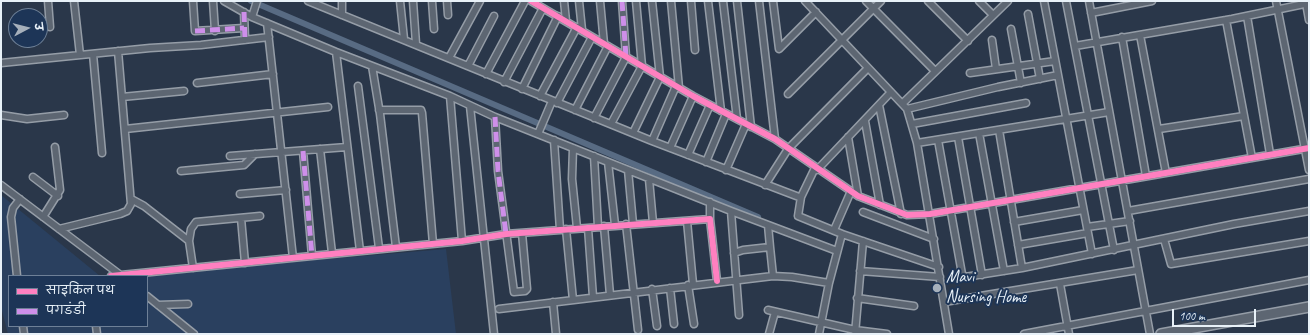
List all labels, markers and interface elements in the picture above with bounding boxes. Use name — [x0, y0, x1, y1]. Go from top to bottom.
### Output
north arrow — [8, 8, 48, 48]
text: उ — [32, 22, 46, 31]
place label: Mavi Nursing Home — [946, 268, 1026, 308]
legend — [8, 275, 148, 327]
text: साइकिल पथ — [46, 282, 115, 298]
marker: Mavi Nursing Home — [931, 282, 943, 294]
scale bar — [1174, 301, 1258, 327]
text: पगडंडी — [46, 302, 86, 318]
text: 100 m — [1179, 308, 1205, 324]

